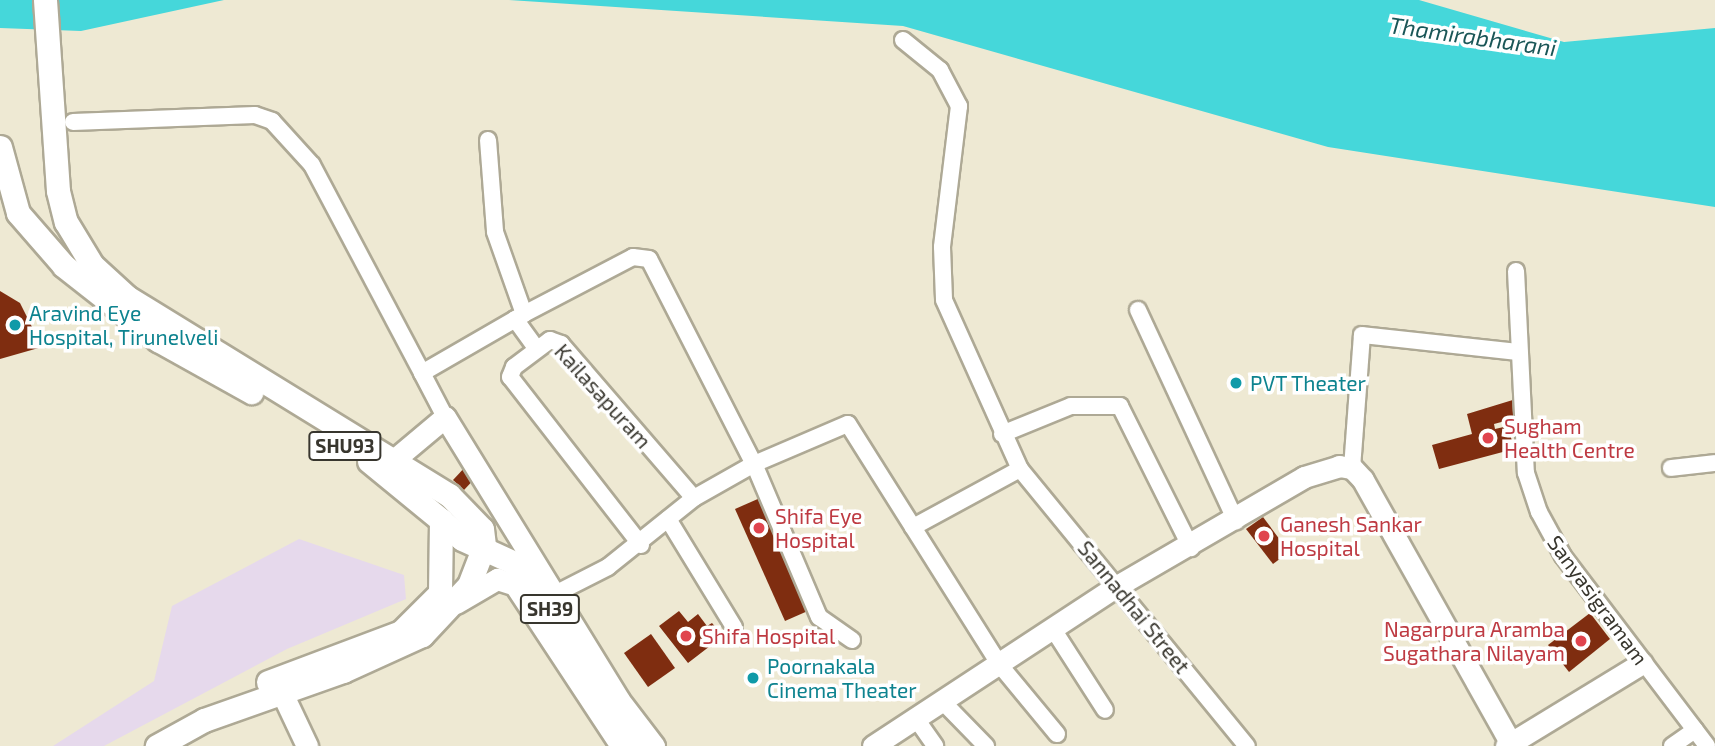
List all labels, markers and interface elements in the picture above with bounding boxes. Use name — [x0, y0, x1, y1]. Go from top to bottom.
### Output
water label: Thamirabharani — [1388, 11, 1558, 61]
place label: Aravind Eye Hospital, Tirunelveli — [29, 300, 219, 350]
marker: Aravind Eye Hospital, Tirunelveli — [7, 317, 23, 333]
street label: Kailasapuram — [550, 339, 656, 453]
place label: PVT Theater — [1250, 370, 1367, 396]
marker: PVT Theater — [1228, 375, 1244, 391]
place label: Sugham Health Centre — [1504, 413, 1635, 463]
marker: Sugham Health Centre — [1478, 428, 1498, 448]
road number: SHU93 — [308, 430, 382, 462]
place label: Shifa Eye Hospital — [775, 503, 862, 553]
place label: Ganesh Sankar Hospital — [1280, 511, 1422, 561]
marker: Shifa Eye Hospital — [749, 518, 769, 538]
marker: Ganesh Sankar Hospital — [1254, 526, 1274, 546]
street label: Sanyasigramam — [1543, 530, 1653, 670]
street label: Sannadhai Street — [1073, 536, 1195, 678]
road number: SH39 — [518, 594, 582, 624]
place label: Nagarpura Aramba Sugathara Nilayam — [1383, 616, 1565, 666]
place label: Shifa Hospital — [702, 623, 835, 649]
marker: Shifa Hospital — [676, 626, 696, 646]
marker: Nagarpura Aramba Sugathara Nilayam — [1571, 631, 1591, 651]
place label: Poornakala Cinema Theater — [767, 653, 917, 703]
marker: Poornakala Cinema Theater — [745, 670, 761, 686]

